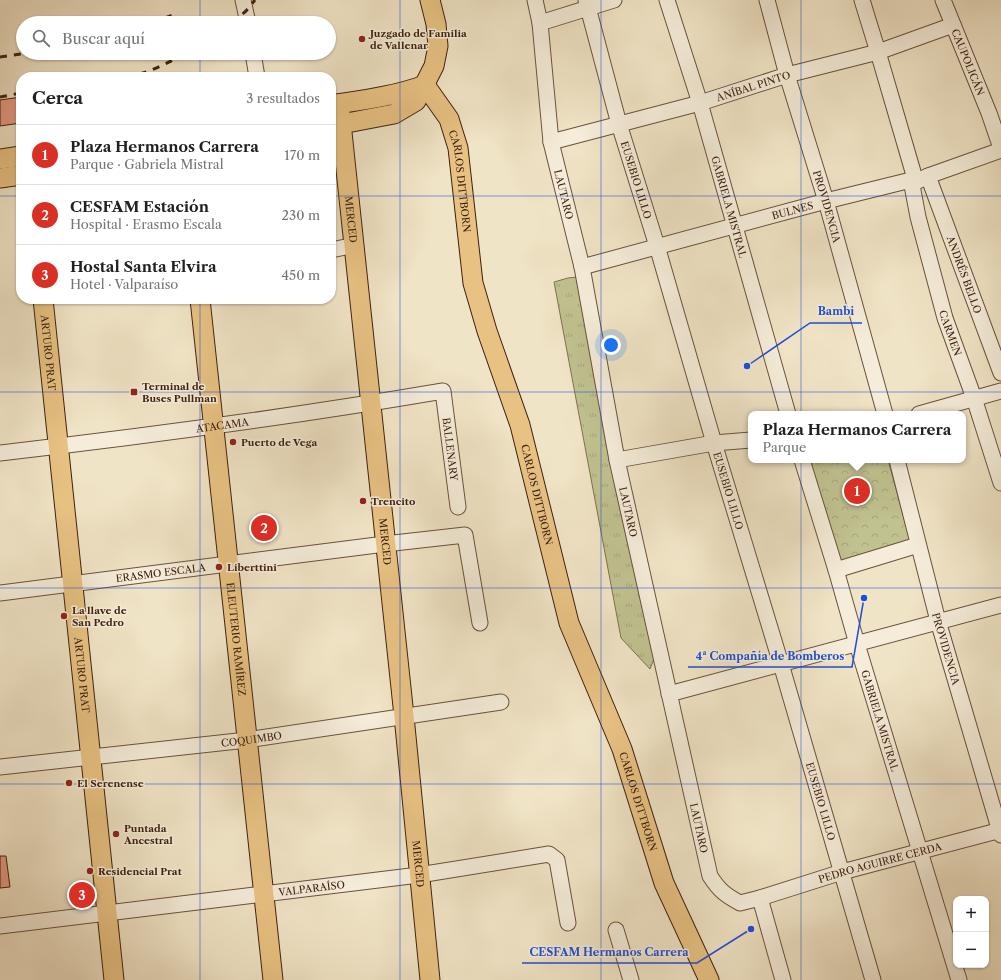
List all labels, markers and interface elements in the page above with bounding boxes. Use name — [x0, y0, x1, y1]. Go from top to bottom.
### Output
search box — [16, 16, 336, 60]
icon: search — [30, 27, 52, 49]
place label: Juzgado de Familia de Vallenar — [368, 27, 467, 52]
street label: CAUPOLICÁN — [948, 27, 987, 98]
text: Buscar aquí — [62, 29, 145, 48]
marker: Juzgado de Familia de Vallenar — [357, 34, 367, 44]
street label: ANÍBAL PINTO — [714, 68, 792, 105]
text: Cerca — [32, 88, 83, 108]
text: 3 resultados — [246, 90, 320, 106]
street label: CARLOS DITTBORN — [446, 128, 473, 233]
text: Plaza Hermanos Carrera — [70, 137, 259, 156]
street label: EUSEBIO LILLO — [618, 140, 654, 221]
text: 1 — [42, 147, 48, 163]
text: 170 m — [284, 147, 320, 163]
street label: GABRIELA MISTRAL — [708, 155, 750, 260]
text: Parque · Gabriela Mistral — [70, 156, 224, 172]
street label: LAUTARO — [551, 168, 576, 221]
street label: PROVIDENCIA — [810, 169, 843, 245]
street label: MERCED — [342, 195, 360, 243]
text: CESFAM Estación — [70, 197, 209, 216]
street label: BULNES — [770, 199, 815, 222]
text: 2 — [41, 207, 49, 223]
text: 230 m — [282, 207, 320, 223]
text: Hospital · Erasmo Escala — [70, 216, 222, 232]
street label: ANDRÉS BELLO — [943, 233, 984, 315]
text: Hostal Santa Elvira — [70, 257, 217, 276]
text: 3 — [41, 267, 49, 283]
text: 450 m — [282, 267, 320, 283]
text: Hotel · Valparaíso — [70, 276, 178, 292]
callout: Bambi — [810, 300, 862, 323]
text: Bambi — [818, 304, 854, 318]
street label: CARMEN — [936, 309, 964, 358]
street label: ARTURO PRAT — [38, 313, 59, 392]
your location — [601, 335, 621, 355]
place label: Terminal de Buses Pullman — [142, 380, 217, 405]
marker: Terminal de Buses Pullman — [129, 387, 139, 397]
popup — [748, 411, 966, 463]
street label: ATACAMA — [194, 415, 250, 436]
street label: BALLENARY — [439, 417, 461, 483]
text: Plaza Hermanos Carrera — [763, 420, 951, 439]
place label: Puerto de Vega — [241, 436, 317, 449]
marker: Puerto de Vega — [228, 437, 238, 447]
text: Parque — [763, 439, 806, 455]
street label: CARLOS DITTBORN — [518, 443, 555, 546]
street label: EUSEBIO LILLO — [710, 450, 746, 531]
pin: 1 — [844, 476, 870, 506]
street label: LAUTARO — [616, 486, 640, 538]
place label: Trencito — [371, 495, 415, 508]
marker: Trencito — [358, 496, 368, 506]
pin: 2 — [251, 513, 277, 543]
street label: MERCED — [376, 518, 394, 566]
street label: ERASMO ESCALA — [115, 561, 207, 585]
place label: Liberttini — [227, 561, 277, 574]
marker: Liberttini — [214, 562, 224, 572]
street label: ELEUTERIO RAMÍREZ — [223, 582, 249, 697]
place label: La llave de San Pedro — [72, 604, 127, 629]
marker: La llave de San Pedro — [59, 611, 69, 621]
street label: PROVIDENCIA — [929, 611, 963, 687]
street label: ARTURO PRAT — [71, 636, 92, 714]
callout: 4ª Compañía de Bomberos — [688, 644, 852, 667]
text: 4ª Compañía de Bomberos — [696, 649, 844, 663]
street label: GABRIELA MISTRAL — [858, 668, 901, 773]
street label: COQUIMBO — [220, 729, 283, 750]
street label: CARLOS DITTBORN — [616, 750, 660, 853]
street label: EUSEBIO LILLO — [803, 761, 838, 842]
place label: El Serenense — [77, 777, 144, 790]
marker: El Serenense — [64, 778, 74, 788]
street label: LAUTARO — [687, 802, 711, 854]
place label: Puntada Ancestral — [123, 822, 173, 847]
marker: Puntada Ancestral — [111, 829, 121, 839]
street label: MERCED — [409, 840, 427, 888]
street label: PEDRO AGUIRRE CERDA — [817, 840, 944, 886]
place label: Residencial Prat — [98, 865, 182, 878]
marker: Residencial Prat — [85, 866, 95, 876]
street label: VALPARAÍSO — [277, 878, 346, 899]
pin: 3 — [69, 880, 95, 910]
map controls — [953, 896, 989, 968]
button: + — [953, 896, 989, 932]
button: − — [953, 932, 989, 968]
callout: CESFAM Hermanos Carrera — [522, 940, 697, 963]
text: CESFAM Hermanos Carrera — [529, 945, 689, 959]

